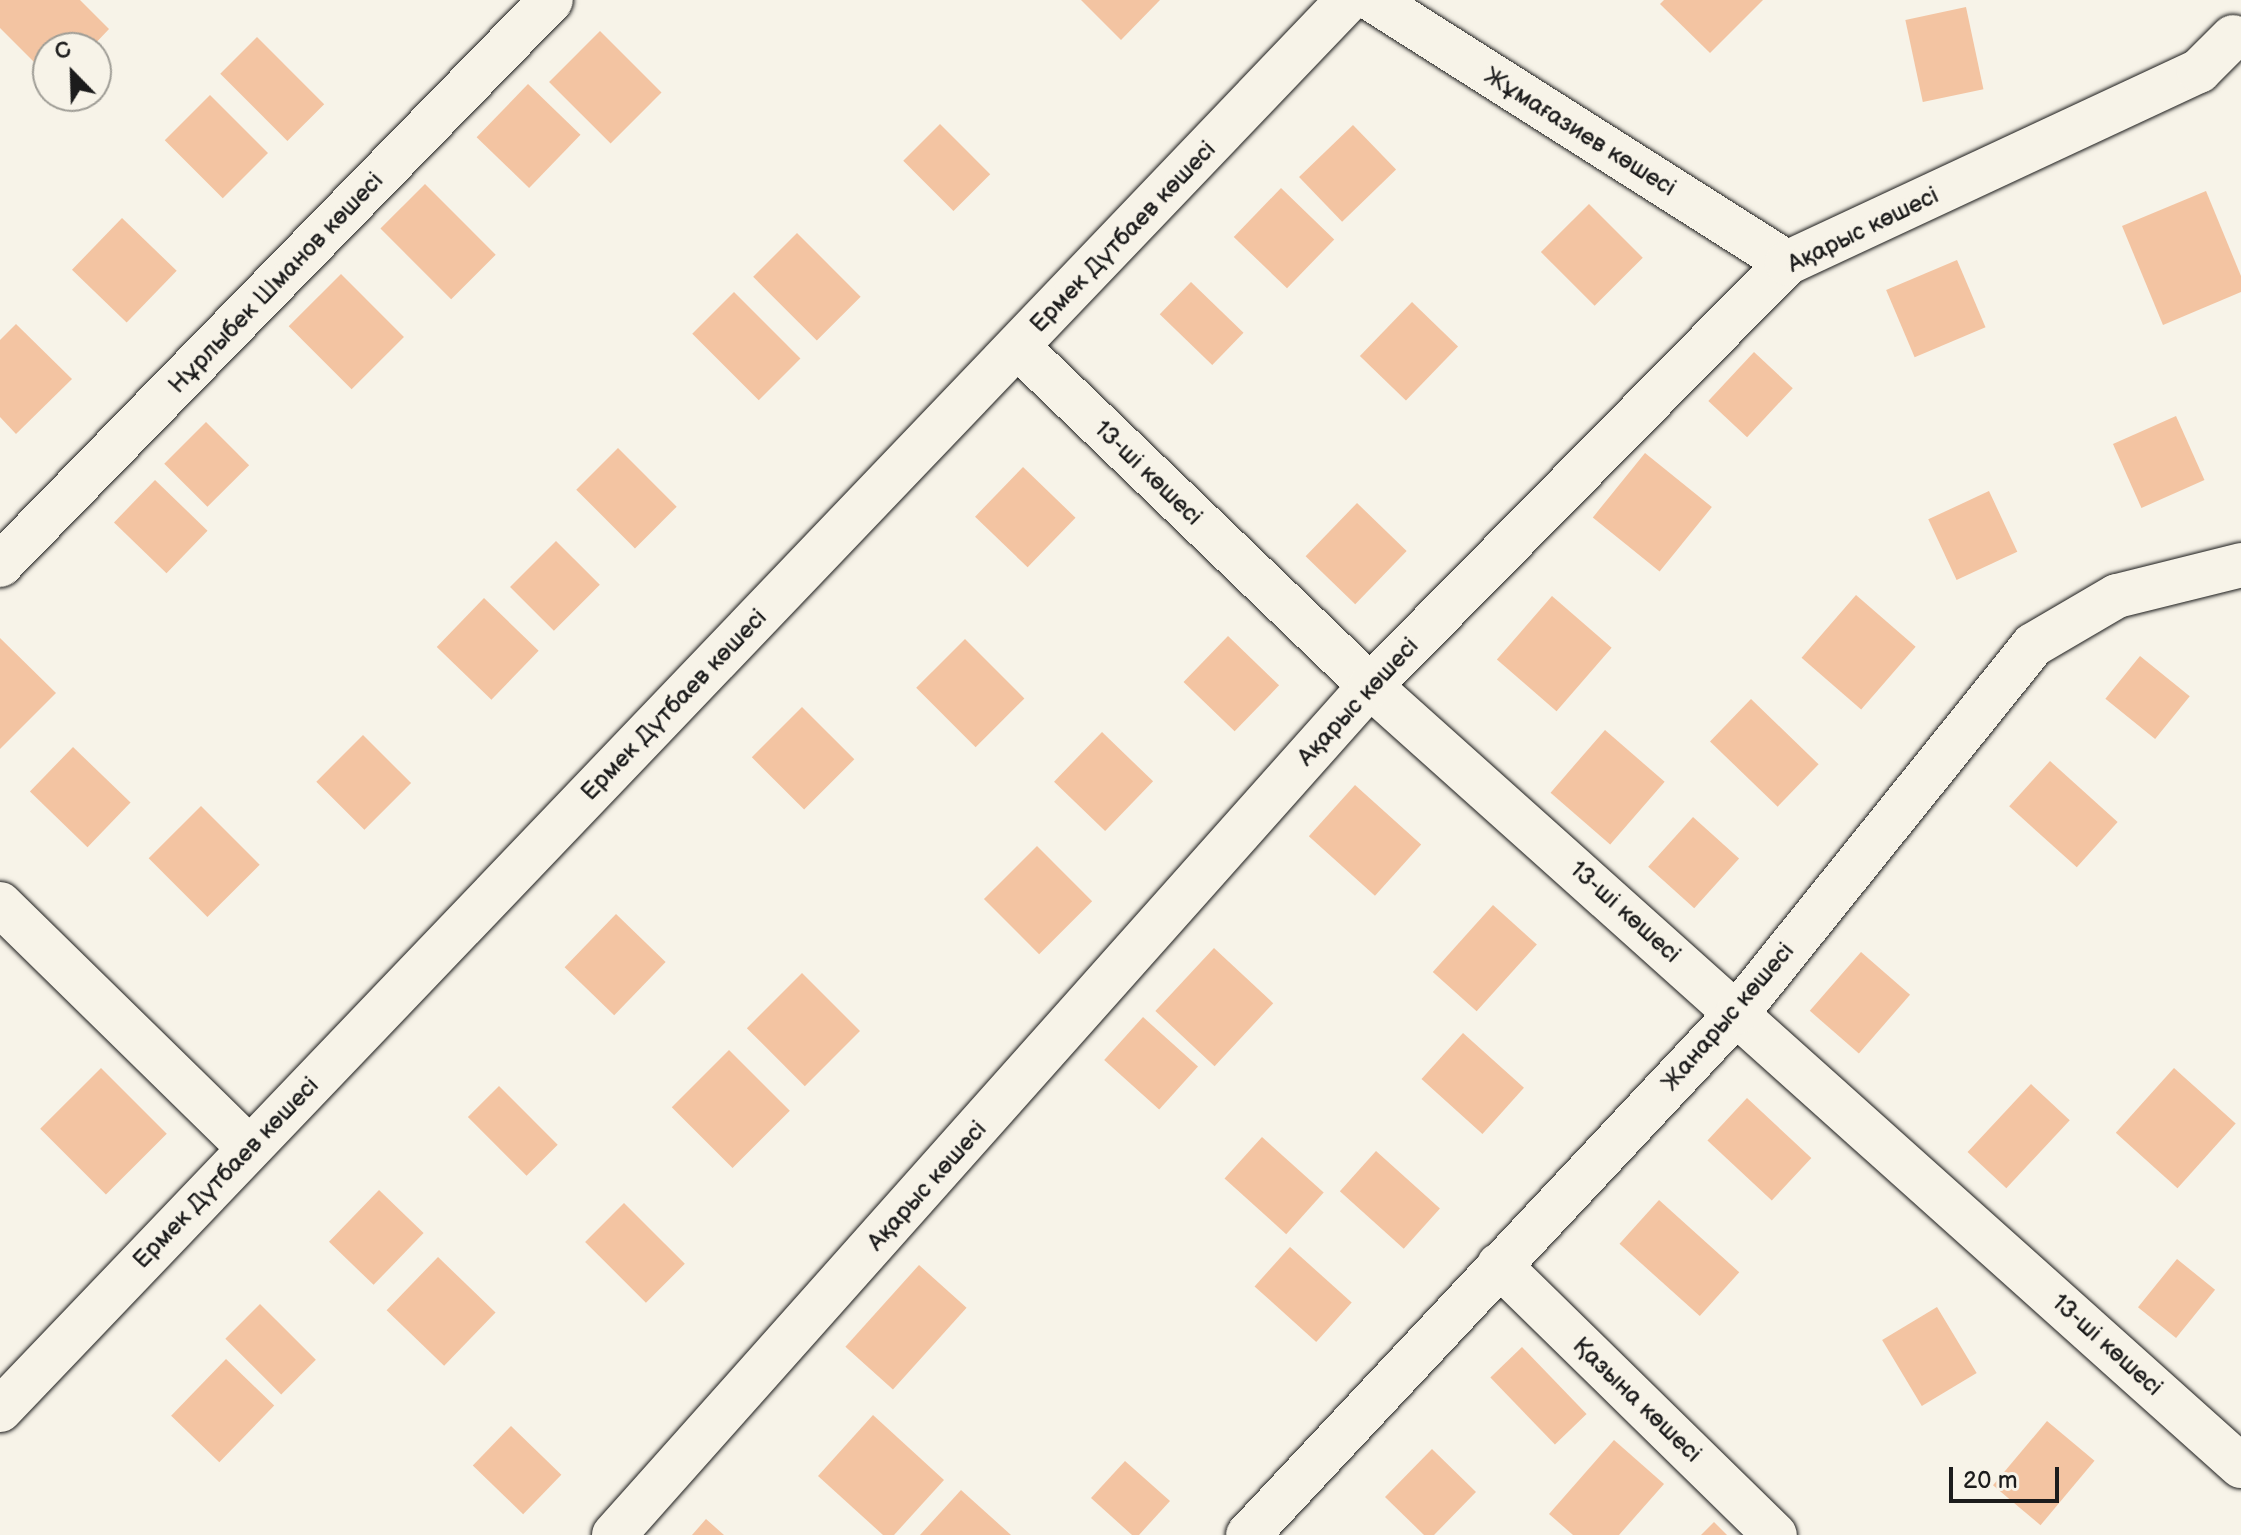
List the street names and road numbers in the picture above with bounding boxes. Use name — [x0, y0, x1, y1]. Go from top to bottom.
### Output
street label: Жұмағазиев көшесі — [1479, 61, 1681, 203]
street label: Ермек Дүтбаев көшесi — [1024, 135, 1222, 339]
street label: Нұрлыбек Шманов көшесі — [163, 167, 389, 399]
street label: Ақарыс көшесi — [1783, 181, 1943, 279]
street label: 13-ші көшесi — [1088, 414, 1208, 532]
street label: Ермек Дүтбаев көшесi — [575, 603, 773, 807]
street label: Ақарыс көшесi — [1291, 632, 1425, 772]
street label: 13-ші көшесi — [1564, 855, 1686, 969]
street label: Жанарыс көшесі — [1656, 937, 1800, 1097]
street label: Ермек Дүтбаев көшесi — [127, 1071, 325, 1275]
street label: Ақарыс көшесi — [861, 1115, 993, 1257]
street label: 13-ші көшесi — [2046, 1288, 2168, 1402]
street label: Қазына көшесі — [1567, 1331, 1707, 1469]

